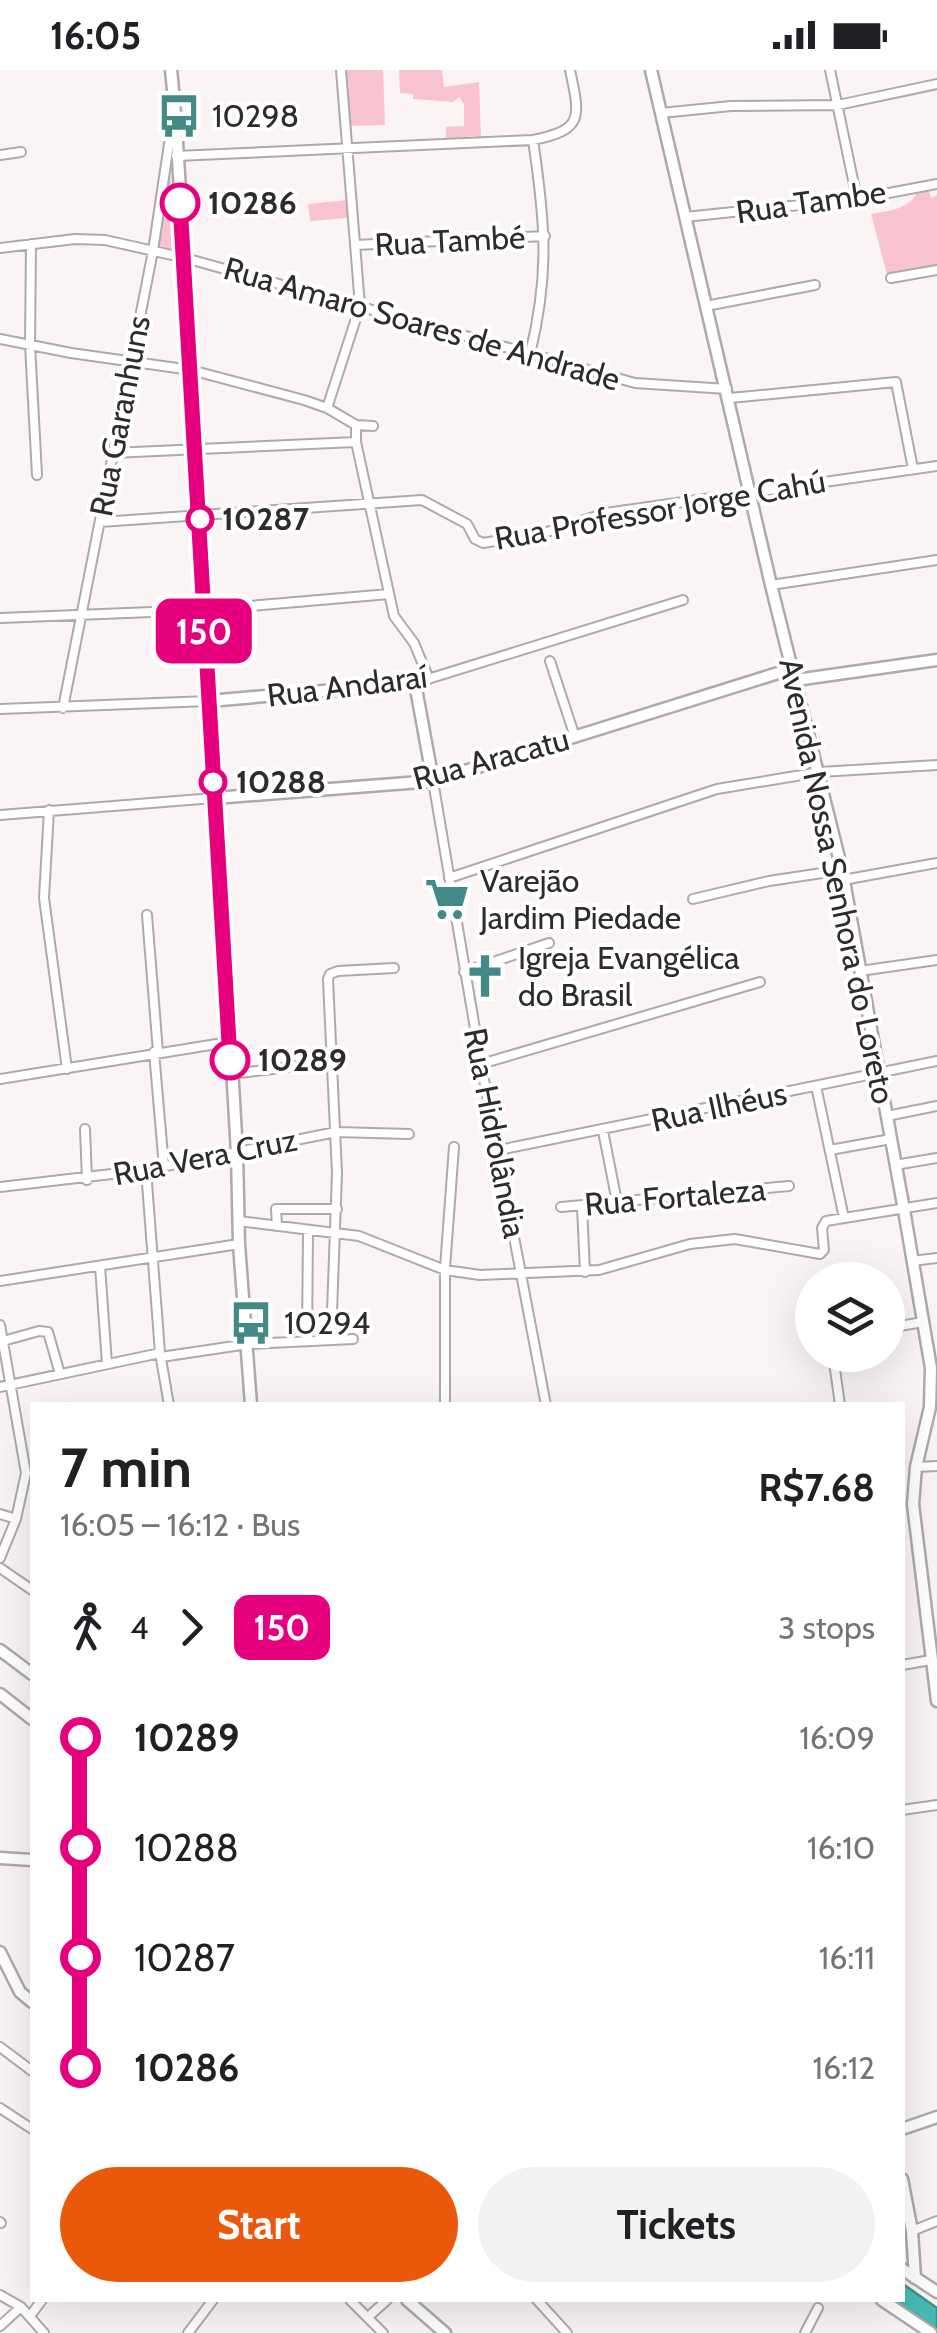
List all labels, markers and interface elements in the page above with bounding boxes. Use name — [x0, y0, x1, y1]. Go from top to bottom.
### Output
text: 16:05 — [50, 12, 141, 59]
bus stop icon: 10298 — [155, 92, 203, 140]
place label: 10298 — [212, 96, 299, 135]
street label: Rua Tambe — [733, 172, 888, 231]
place label: 10286 — [208, 183, 297, 222]
marker: 10286 — [161, 184, 199, 222]
street label: Rua També — [374, 217, 526, 264]
street label: Rua Amaro Soares de Andrade — [220, 248, 625, 399]
street label: Rua Garanhuns — [81, 312, 158, 520]
street label: Rua Professor Jorge Cahú — [491, 461, 828, 558]
place label: 10287 — [222, 499, 310, 538]
marker: 10287 — [187, 506, 213, 532]
line badge: 150 — [146, 598, 262, 664]
text: 150 — [176, 610, 232, 653]
street label: Avenida Nossa Senhora do Loreto — [771, 654, 904, 1107]
street label: Rua Andaraí — [265, 656, 429, 715]
street label: Rua Aracatu — [408, 719, 573, 798]
place label: 10288 — [236, 762, 326, 801]
marker: 10288 — [200, 769, 226, 795]
place label: Varejão Jardim Piedade — [479, 861, 681, 937]
supermarket icon: Varejão Jardim Piedade — [423, 875, 471, 923]
place label: Igreja Evangélica do Brasil — [518, 938, 740, 1014]
church icon: Igreja Evangélica do Brasil — [461, 952, 509, 1000]
street label: Rua Hidrolândia — [456, 1025, 535, 1242]
place label: 10289 — [258, 1040, 347, 1079]
marker: 10289 — [211, 1041, 249, 1079]
street label: Rua Ilhéus — [648, 1073, 790, 1140]
street label: Rua Vera Cruz — [110, 1120, 300, 1193]
street label: Rua Fortaleza — [583, 1169, 768, 1224]
map controls — [795, 1262, 905, 1372]
button: layers — [795, 1262, 905, 1372]
bus stop icon: 10294 — [227, 1299, 275, 1347]
place label: 10294 — [284, 1303, 370, 1342]
text: 7 min — [60, 1434, 192, 1501]
text: R$7.68 — [758, 1464, 875, 1511]
text: 16:05 – 16:12 · Bus — [60, 1505, 300, 1544]
icon: walk — [60, 1600, 115, 1655]
icon: forward — [164, 1600, 219, 1655]
text: 150 — [254, 1606, 310, 1649]
text: 4 — [130, 1608, 149, 1647]
text: 3 stops — [778, 1608, 875, 1647]
text: 10289 — [134, 1714, 239, 1761]
text: 16:09 — [799, 1718, 875, 1757]
text: 10288 — [134, 1824, 239, 1871]
text: 16:10 — [807, 1828, 875, 1867]
text: 10287 — [134, 1934, 235, 1981]
text: 16:11 — [819, 1938, 875, 1977]
text: 10286 — [134, 2044, 239, 2091]
text: 16:12 — [813, 2048, 875, 2087]
button: Start — [60, 2167, 458, 2282]
button: Tickets — [478, 2167, 875, 2282]

